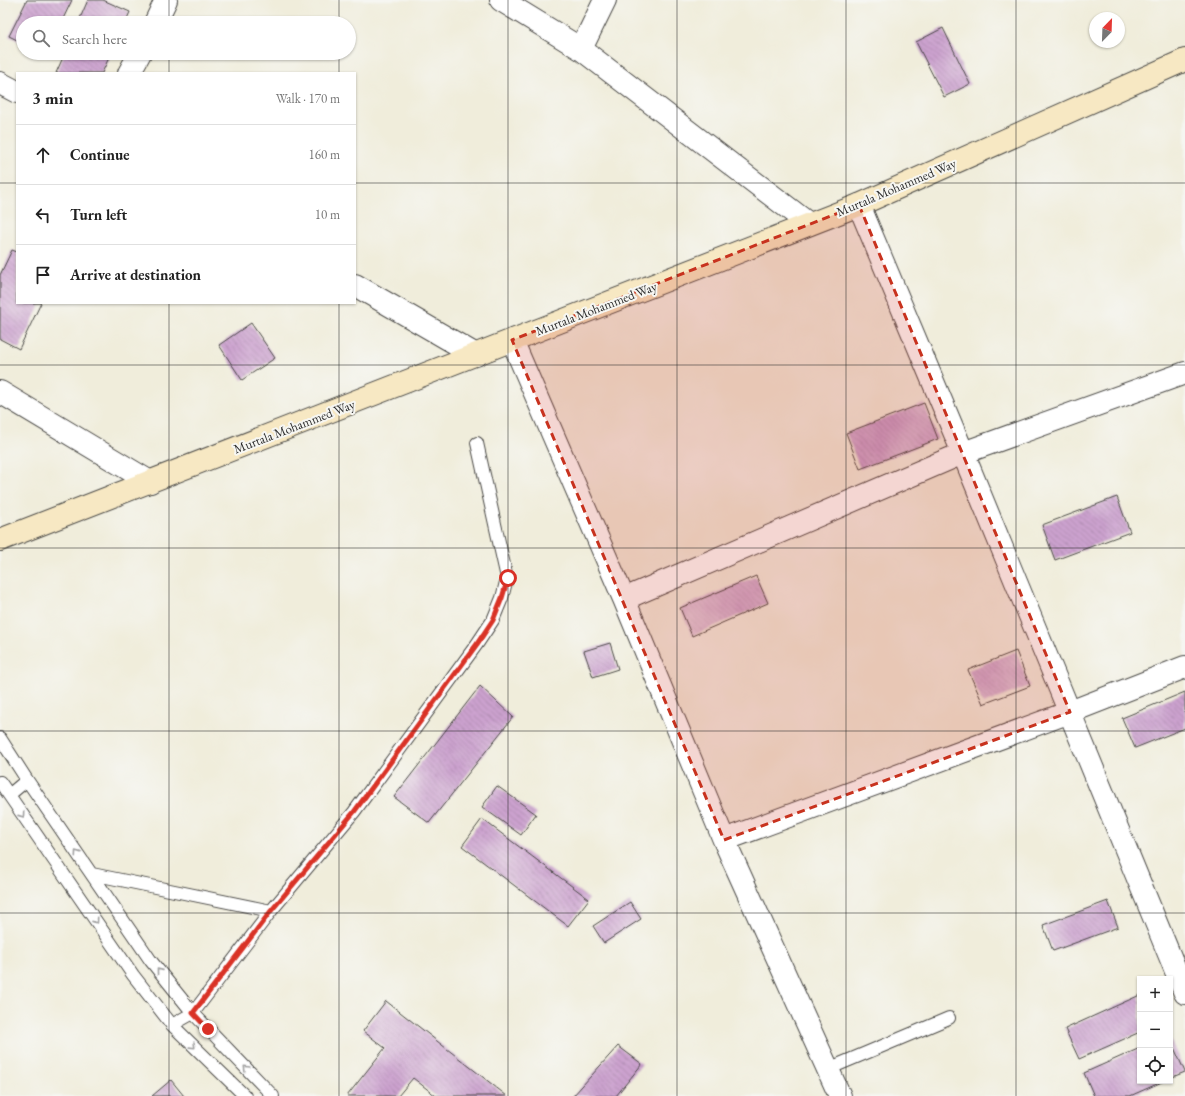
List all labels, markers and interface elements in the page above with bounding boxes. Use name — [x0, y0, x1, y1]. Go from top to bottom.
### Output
north arrow — [1089, 12, 1125, 48]
search box — [16, 16, 356, 60]
icon: search — [30, 27, 52, 49]
text: Search here — [62, 29, 127, 48]
text: 3 min — [32, 87, 73, 109]
text: Walk · 170 m — [276, 90, 340, 107]
icon: ahead — [32, 144, 54, 166]
text: Continue — [70, 145, 130, 164]
text: 160 m — [309, 146, 340, 163]
street label: Murtala Mohammed Way — [834, 154, 959, 220]
icon: left — [32, 204, 54, 226]
text: Turn left — [70, 205, 127, 224]
text: 10 m — [315, 206, 340, 223]
icon: arrive — [32, 264, 54, 286]
text: Arrive at destination — [70, 265, 201, 284]
street label: Murtala Mohammed Way — [533, 277, 659, 339]
street label: Murtala Mohammed Way — [231, 395, 357, 457]
route start — [499, 569, 517, 587]
one-way arrow — [17, 810, 24, 817]
one-way arrow — [74, 850, 82, 857]
one-way arrow — [91, 917, 98, 924]
one-way arrow — [157, 968, 164, 975]
map controls — [1137, 976, 1173, 1084]
button: + — [1137, 976, 1173, 1012]
button: − — [1137, 1012, 1173, 1048]
route end — [199, 1020, 217, 1038]
one-way arrow — [188, 1041, 196, 1049]
button: locate — [1137, 1048, 1173, 1084]
one-way arrow — [243, 1065, 251, 1073]

